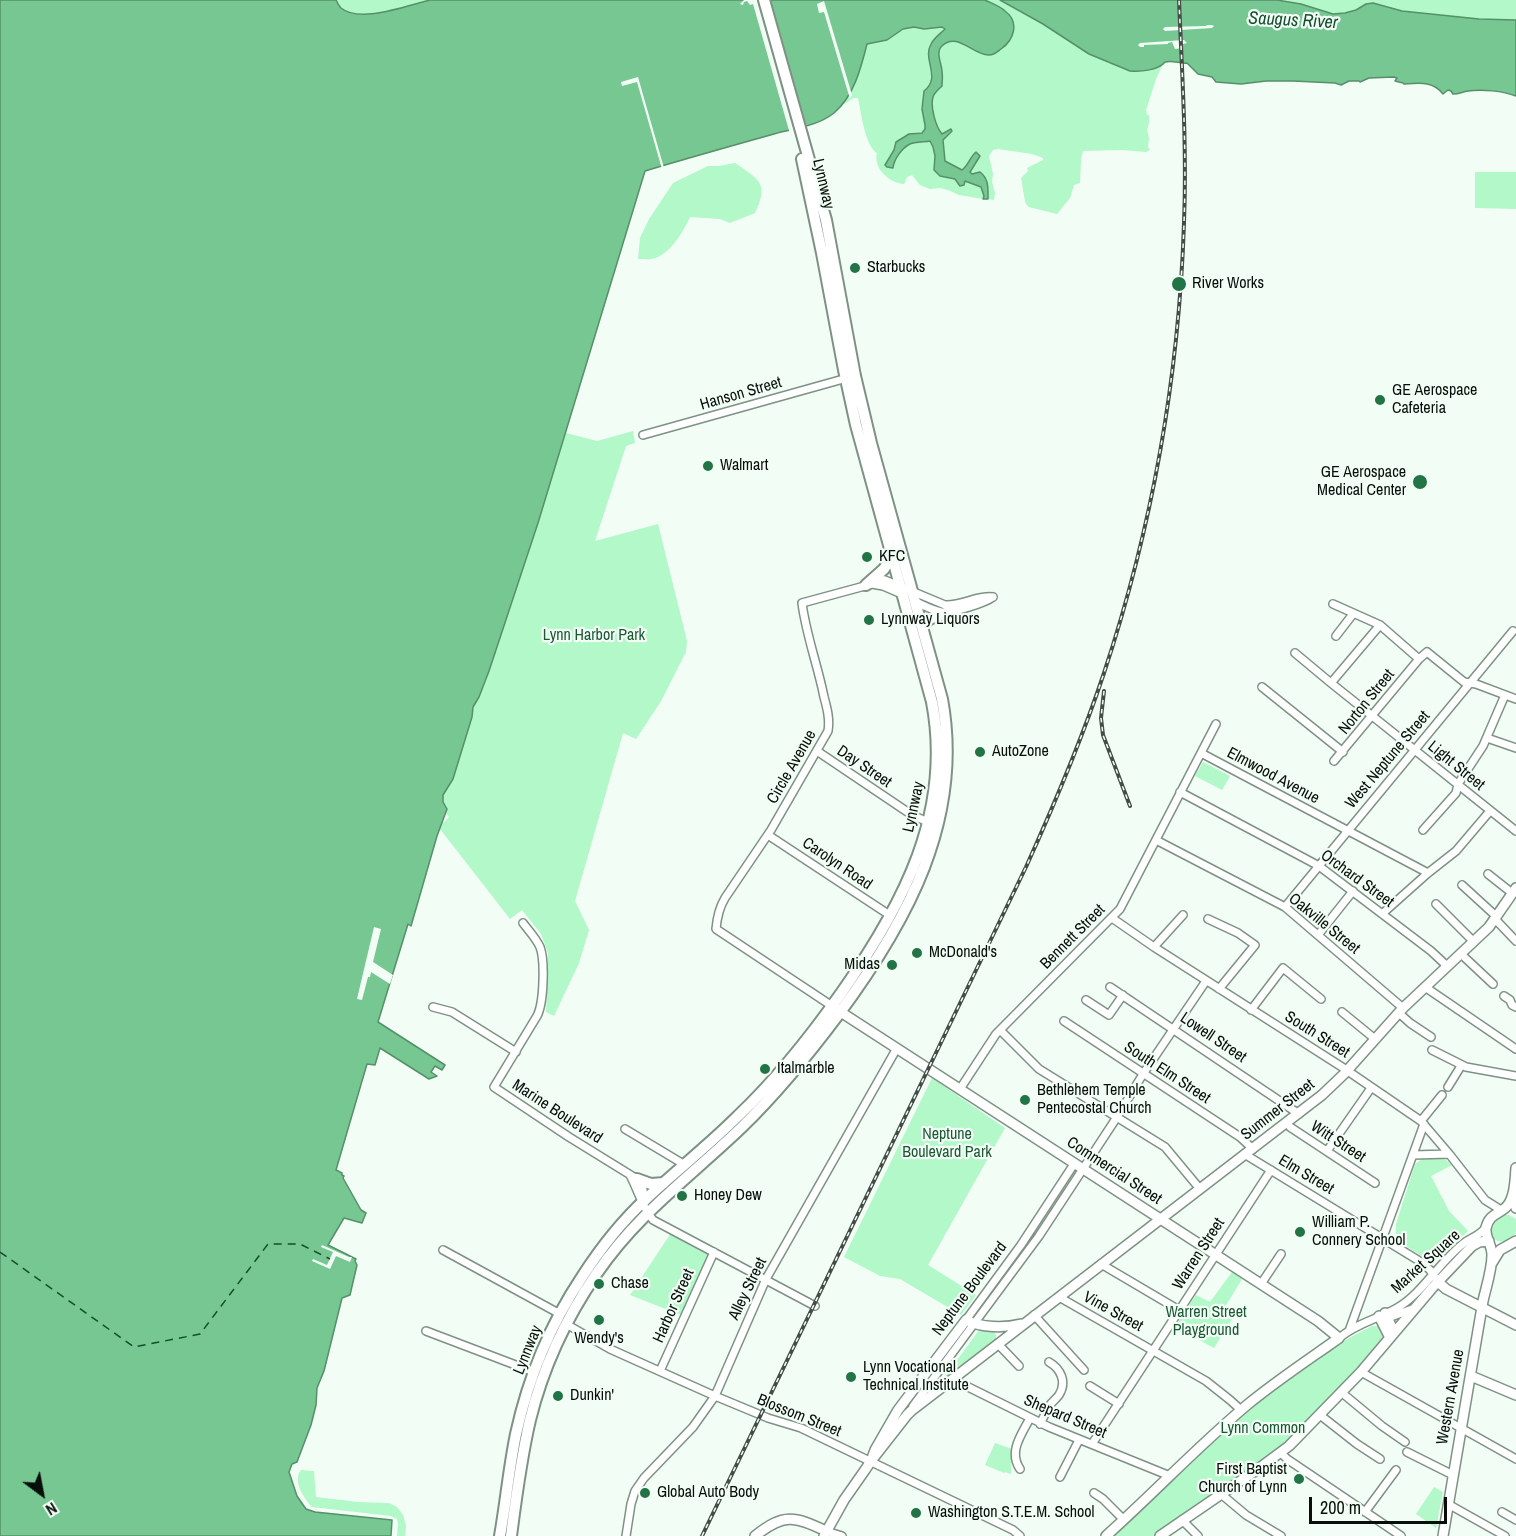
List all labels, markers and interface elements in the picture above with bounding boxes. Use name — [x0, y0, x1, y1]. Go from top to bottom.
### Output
water label: Saugus River — [1248, 8, 1338, 34]
street label: Lynnway — [808, 157, 838, 211]
place label: Starbucks — [867, 258, 925, 278]
marker: Starbucks — [848, 261, 862, 275]
place label: River Works — [1192, 274, 1264, 294]
marker: River Works — [1170, 275, 1188, 293]
street label: Hanson Street — [698, 373, 784, 415]
place label: GE Aerospace Cafeteria — [1392, 381, 1477, 419]
marker: GE Aerospace Cafeteria — [1373, 393, 1387, 407]
place label: Walmart — [720, 456, 768, 476]
marker: Walmart — [701, 459, 715, 473]
place label: GE Aerospace Medical Center — [1317, 463, 1406, 501]
marker: GE Aerospace Medical Center — [1411, 473, 1429, 491]
place label: KFC — [879, 547, 905, 567]
marker: KFC — [860, 550, 874, 564]
place label: Lynnway Liquors — [881, 610, 980, 630]
marker: Lynnway Liquors — [862, 613, 876, 627]
park label: Lynn Harbor Park — [543, 626, 645, 646]
street label: Norton Street — [1335, 666, 1399, 738]
street label: West Neptune Street — [1342, 707, 1434, 813]
street label: Circle Avenue — [763, 727, 821, 807]
street label: Light Street — [1424, 737, 1488, 795]
street label: Day Street — [833, 742, 895, 792]
place label: AutoZone — [992, 742, 1049, 762]
street label: Elmwood Avenue — [1224, 744, 1322, 808]
marker: AutoZone — [973, 745, 987, 759]
street label: Lynnway — [899, 780, 929, 834]
street label: Carolyn Road — [798, 834, 876, 894]
street label: Orchard Street — [1317, 846, 1397, 912]
street label: Oakville Street — [1285, 889, 1363, 959]
street label: Bennett Street — [1037, 901, 1109, 973]
place label: McDonald's — [929, 943, 997, 963]
marker: McDonald's — [910, 946, 924, 960]
place label: Midas — [844, 955, 880, 975]
marker: Midas — [885, 958, 899, 972]
street label: South Street — [1281, 1008, 1353, 1062]
street label: Lowell Street — [1176, 1009, 1250, 1067]
street label: South Elm Street — [1120, 1038, 1214, 1108]
place label: Italmarble — [777, 1059, 835, 1079]
marker: Italmarble — [758, 1062, 772, 1076]
street label: Summer Street — [1237, 1075, 1319, 1145]
street label: Marine Boulevard — [508, 1076, 606, 1148]
place label: Bethlehem Temple Pentecostal Church — [1037, 1081, 1151, 1119]
marker: Bethlehem Temple Pentecostal Church — [1018, 1093, 1032, 1107]
street label: Witt Street — [1307, 1117, 1369, 1167]
park label: Neptune Boulevard Park — [902, 1125, 992, 1163]
street label: Commercial Street — [1063, 1133, 1165, 1209]
street label: Elm Street — [1275, 1151, 1337, 1199]
place label: Honey Dew — [694, 1186, 762, 1206]
marker: Honey Dew — [675, 1189, 689, 1203]
place label: William P. Connery School — [1312, 1213, 1405, 1251]
street label: Warren Street — [1169, 1215, 1229, 1293]
marker: William P. Connery School — [1293, 1225, 1307, 1239]
street label: Market Square — [1388, 1226, 1464, 1298]
street label: Neptune Boulevard — [929, 1238, 1011, 1340]
street label: Alley Street — [725, 1255, 771, 1323]
street label: Harbor Street — [649, 1266, 699, 1346]
place label: Chase — [611, 1274, 649, 1294]
marker: Chase — [592, 1277, 606, 1291]
street label: Vine Street — [1080, 1288, 1146, 1336]
park label: Warren Street Playground — [1165, 1303, 1247, 1341]
marker: Wendy's — [592, 1313, 606, 1327]
street label: Lynnway — [509, 1323, 547, 1377]
place label: Wendy's — [574, 1329, 624, 1349]
street label: Western Avenue — [1433, 1348, 1469, 1446]
place label: Lynn Vocational Technical Institute — [863, 1358, 969, 1396]
marker: Lynn Vocational Technical Institute — [844, 1370, 858, 1384]
place label: Dunkin' — [570, 1386, 614, 1406]
marker: Dunkin' — [551, 1389, 565, 1403]
street label: Blossom Street — [754, 1390, 844, 1442]
street label: Shepard Street — [1021, 1391, 1109, 1443]
park label: Lynn Common — [1221, 1419, 1305, 1439]
place label: First Baptist Church of Lynn — [1199, 1460, 1287, 1498]
north arrow — [12, 1464, 72, 1524]
marker: First Baptist Church of Lynn — [1292, 1472, 1306, 1486]
place label: Global Auto Body — [657, 1483, 759, 1503]
scale bar — [1312, 1485, 1450, 1523]
marker: Global Auto Body — [638, 1486, 652, 1500]
text: 200 m — [1320, 1495, 1361, 1520]
text: N — [42, 1497, 61, 1521]
place label: Washington S.T.E.M. School — [928, 1503, 1095, 1523]
marker: Washington S.T.E.M. School — [909, 1506, 923, 1520]

